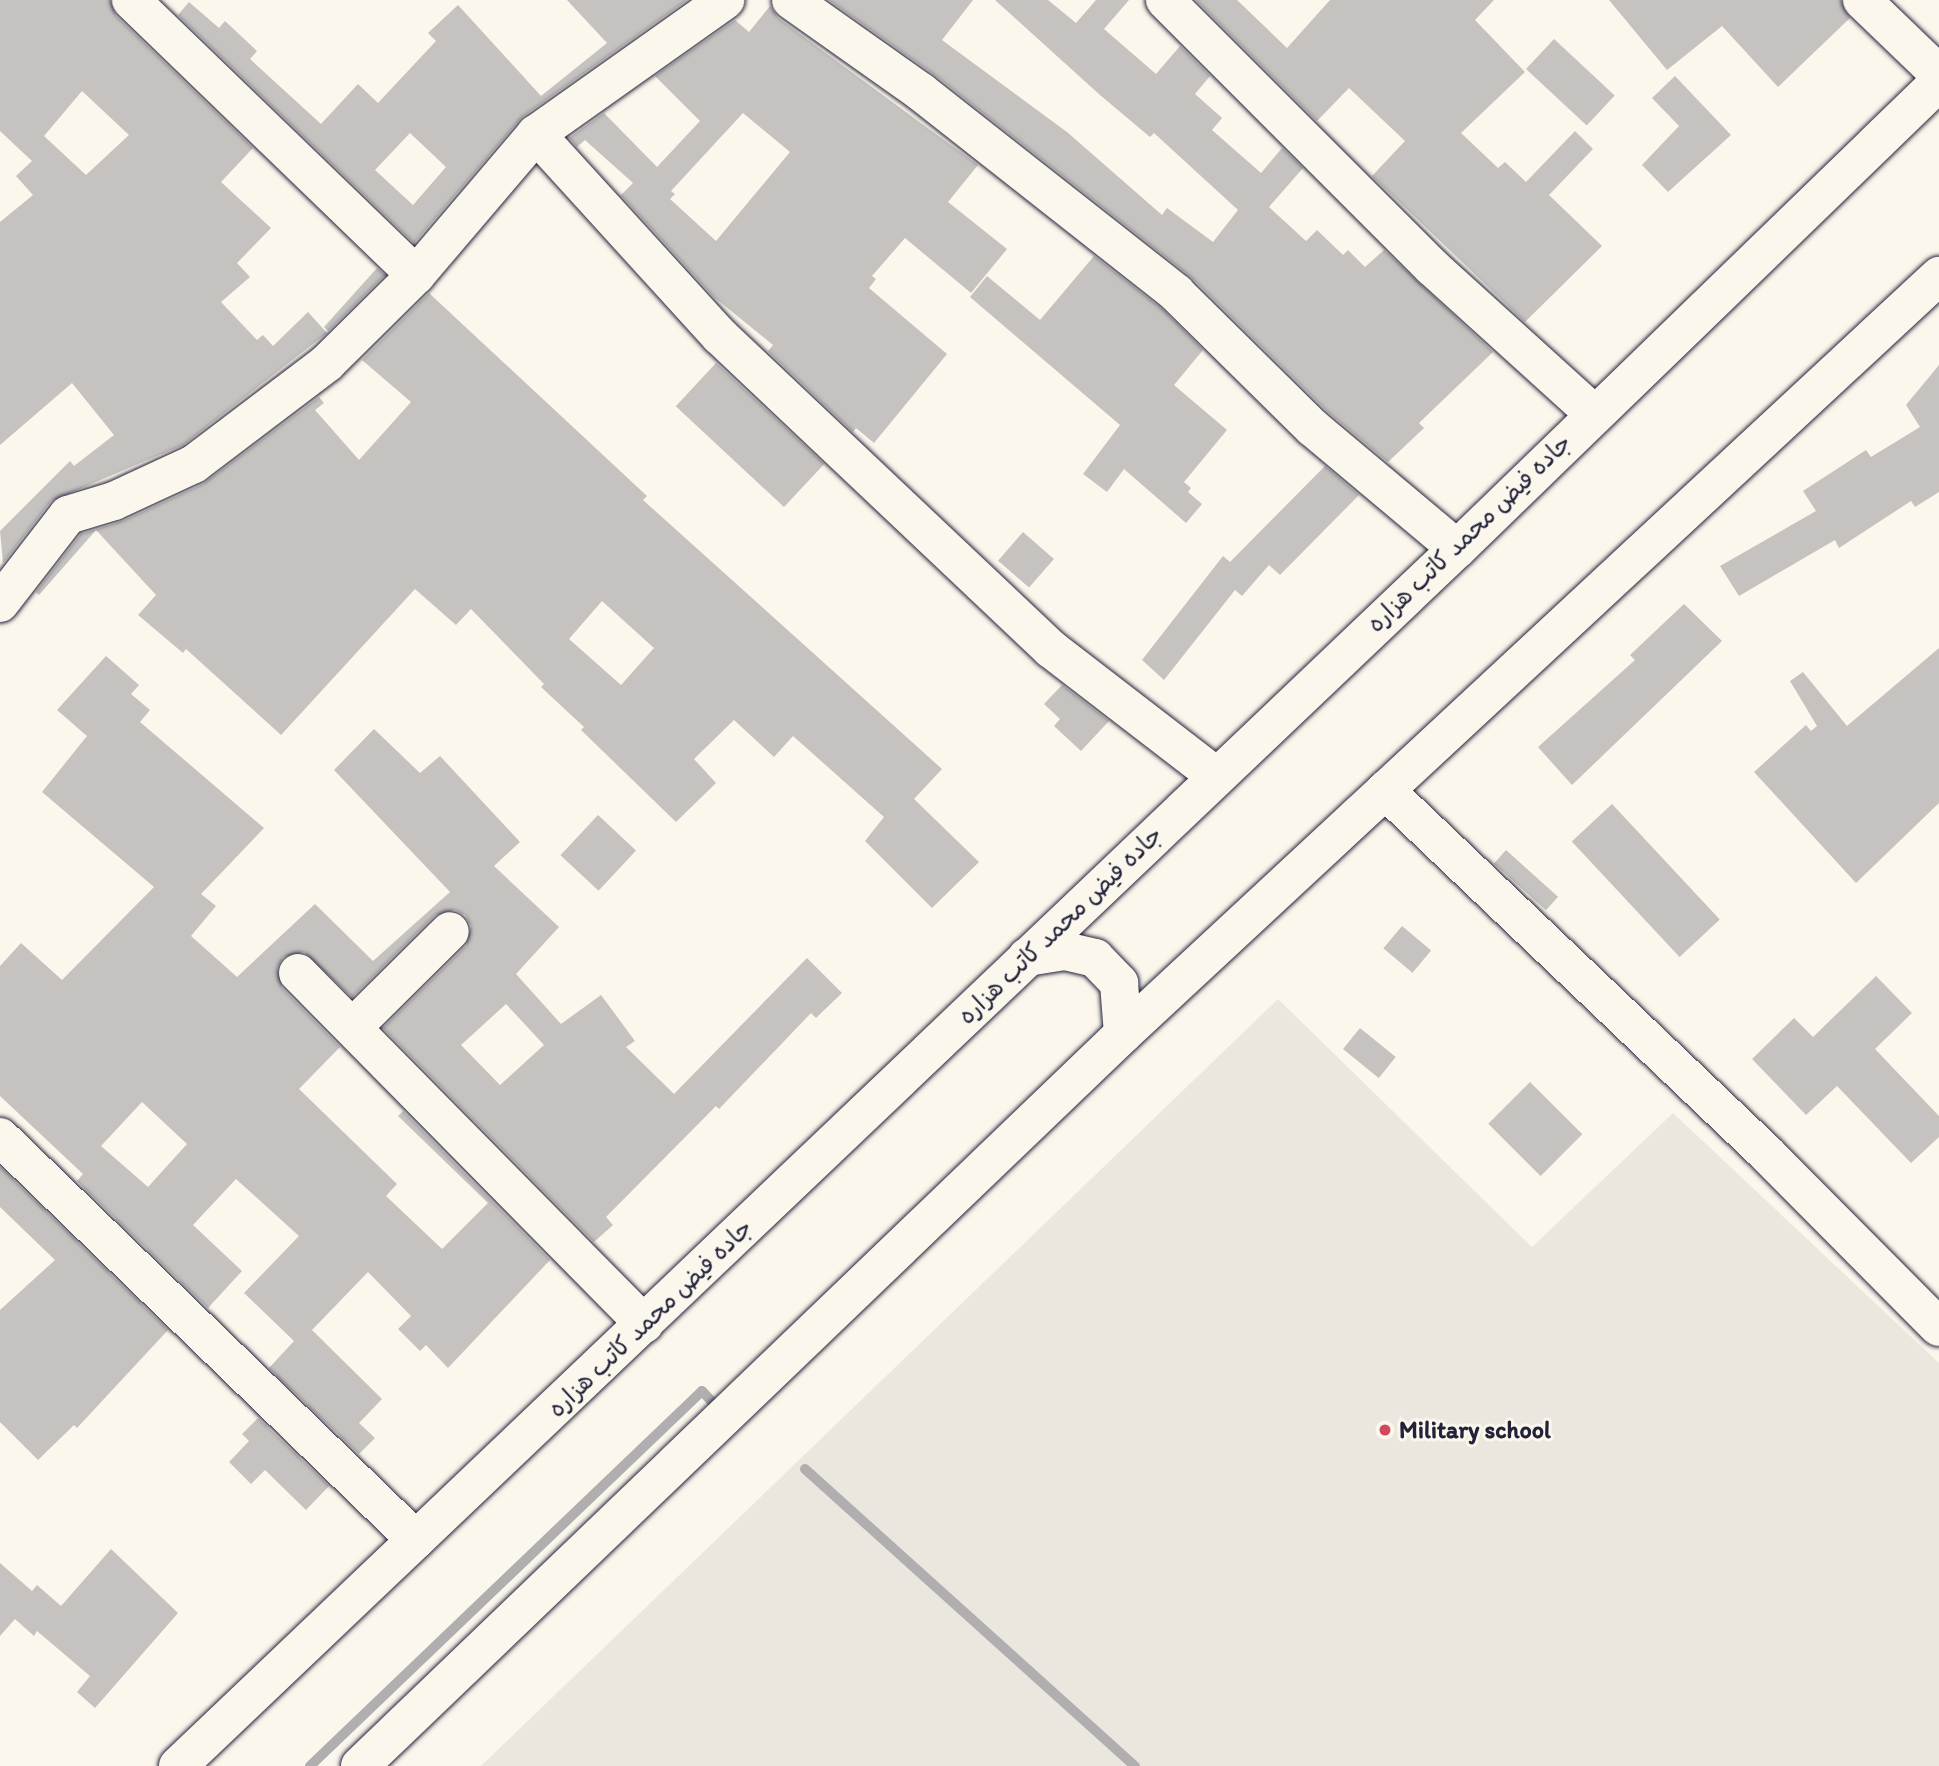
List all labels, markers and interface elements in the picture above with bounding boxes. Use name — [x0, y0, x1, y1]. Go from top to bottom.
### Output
street label: جاده فیض محمد کاتب هزاره — [1361, 428, 1577, 638]
street label: جاده فیض محمد کاتب هزاره — [952, 820, 1168, 1030]
street label: جاده فیض محمد کاتب هزاره — [542, 1213, 758, 1423]
place label: Military school — [1399, 1416, 1550, 1444]
marker: Military school — [1377, 1422, 1393, 1438]

